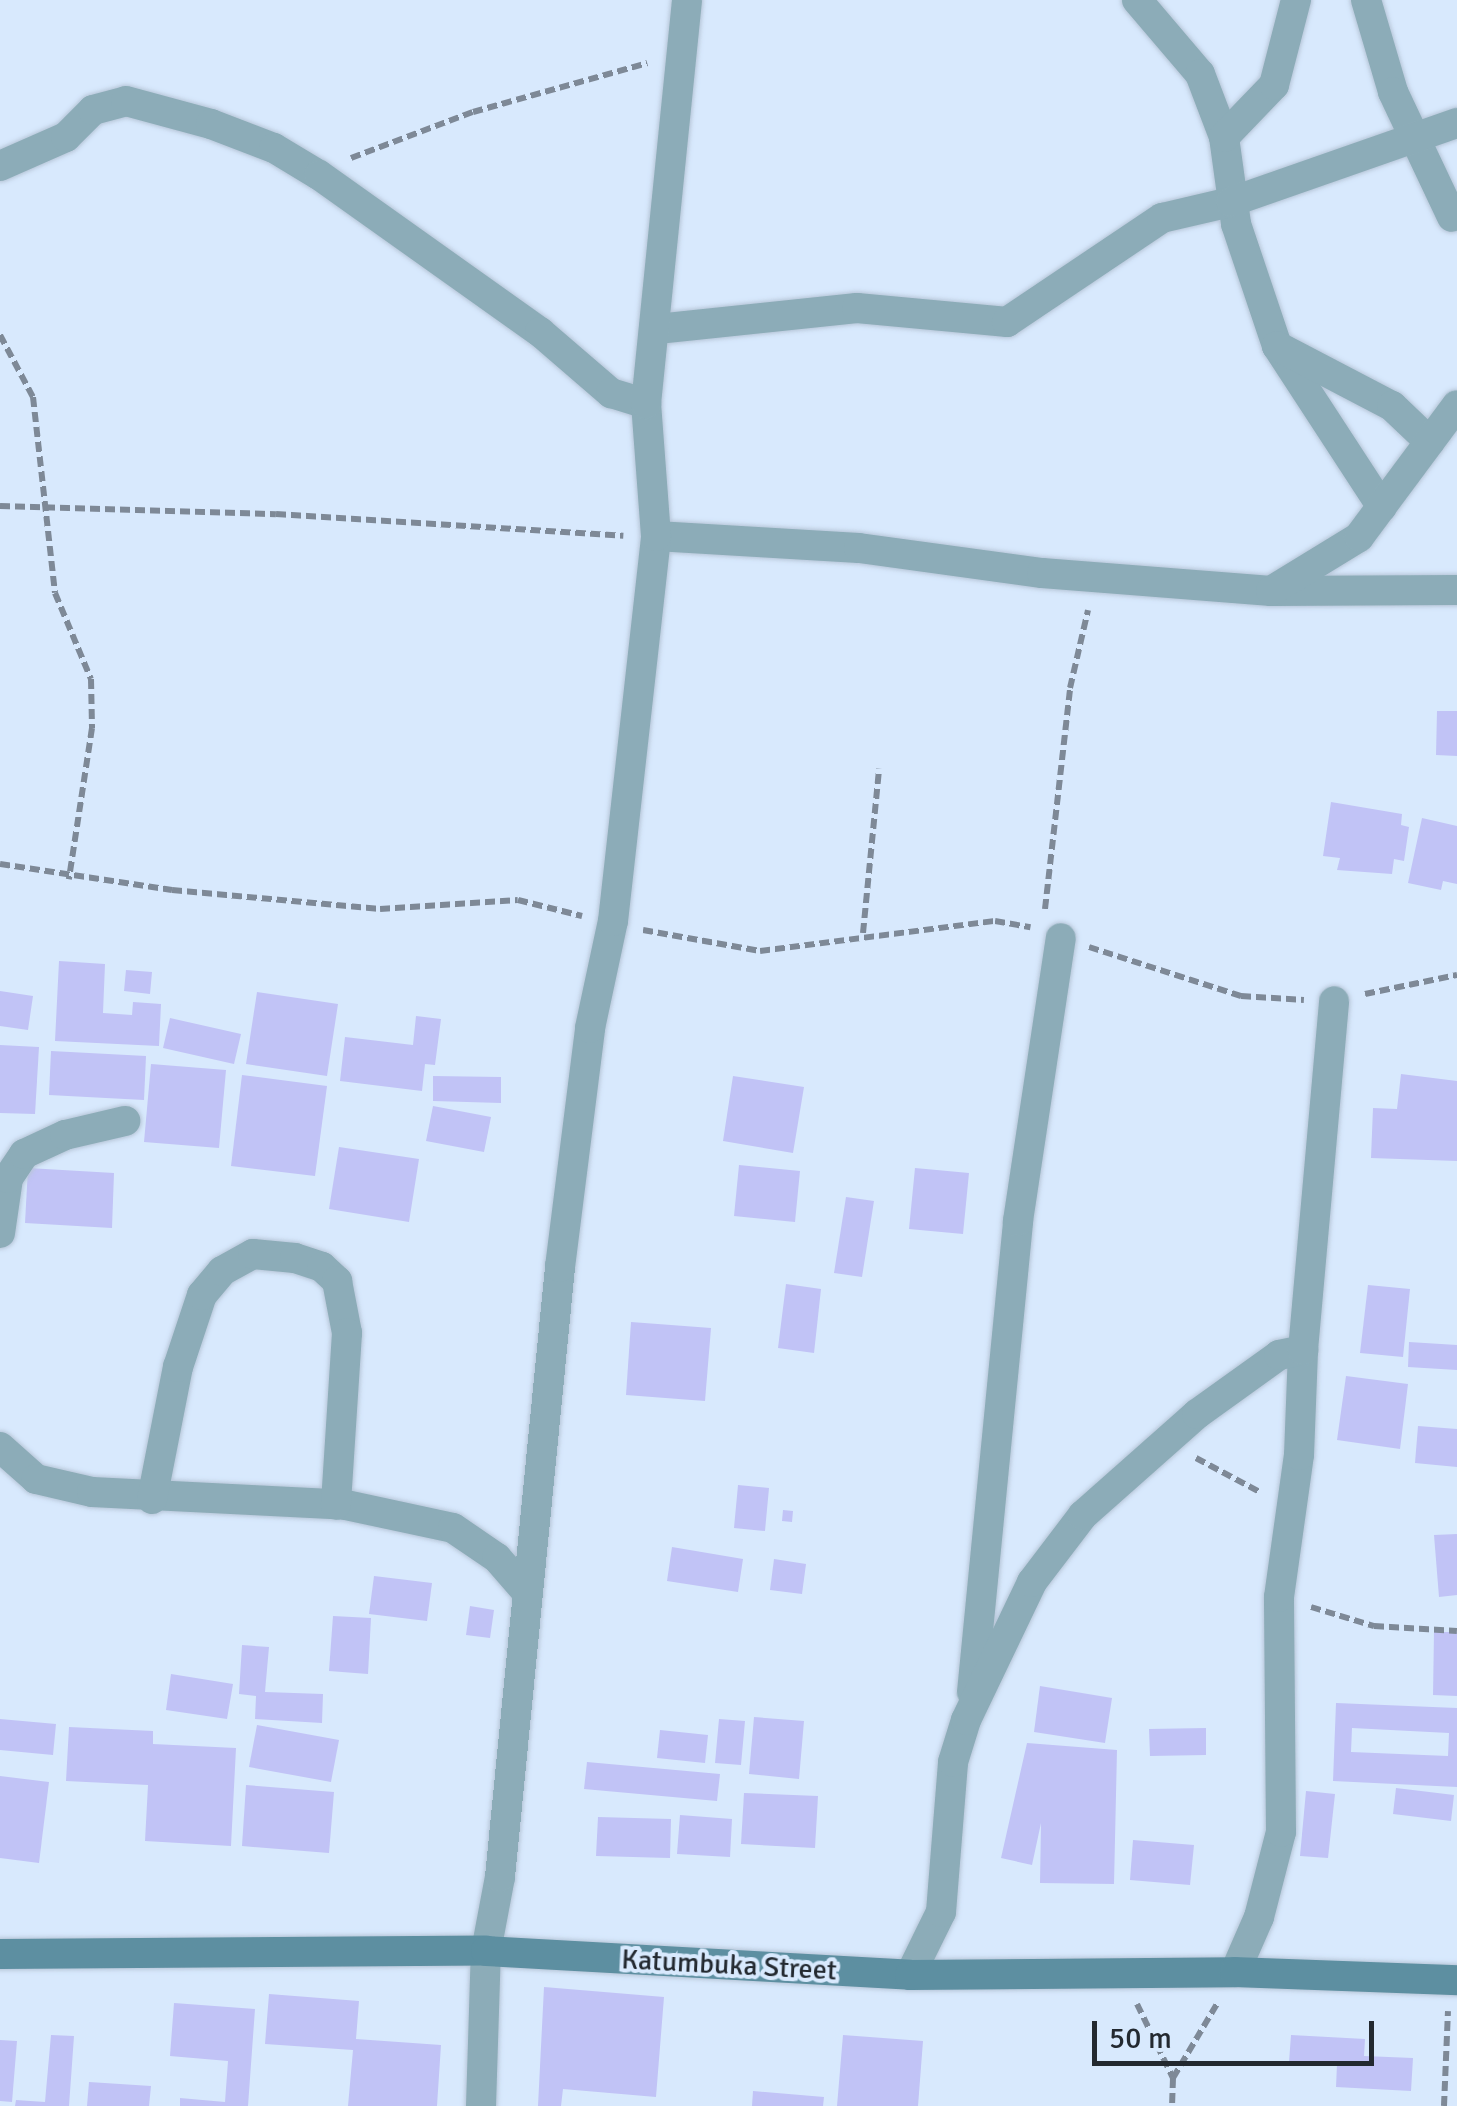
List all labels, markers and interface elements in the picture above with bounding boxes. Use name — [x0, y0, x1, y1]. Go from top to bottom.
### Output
street label: Katumbuka Street — [621, 1943, 837, 1987]
scale bar — [1097, 2001, 1380, 2063]
text: 50 m — [1109, 2020, 1172, 2057]

